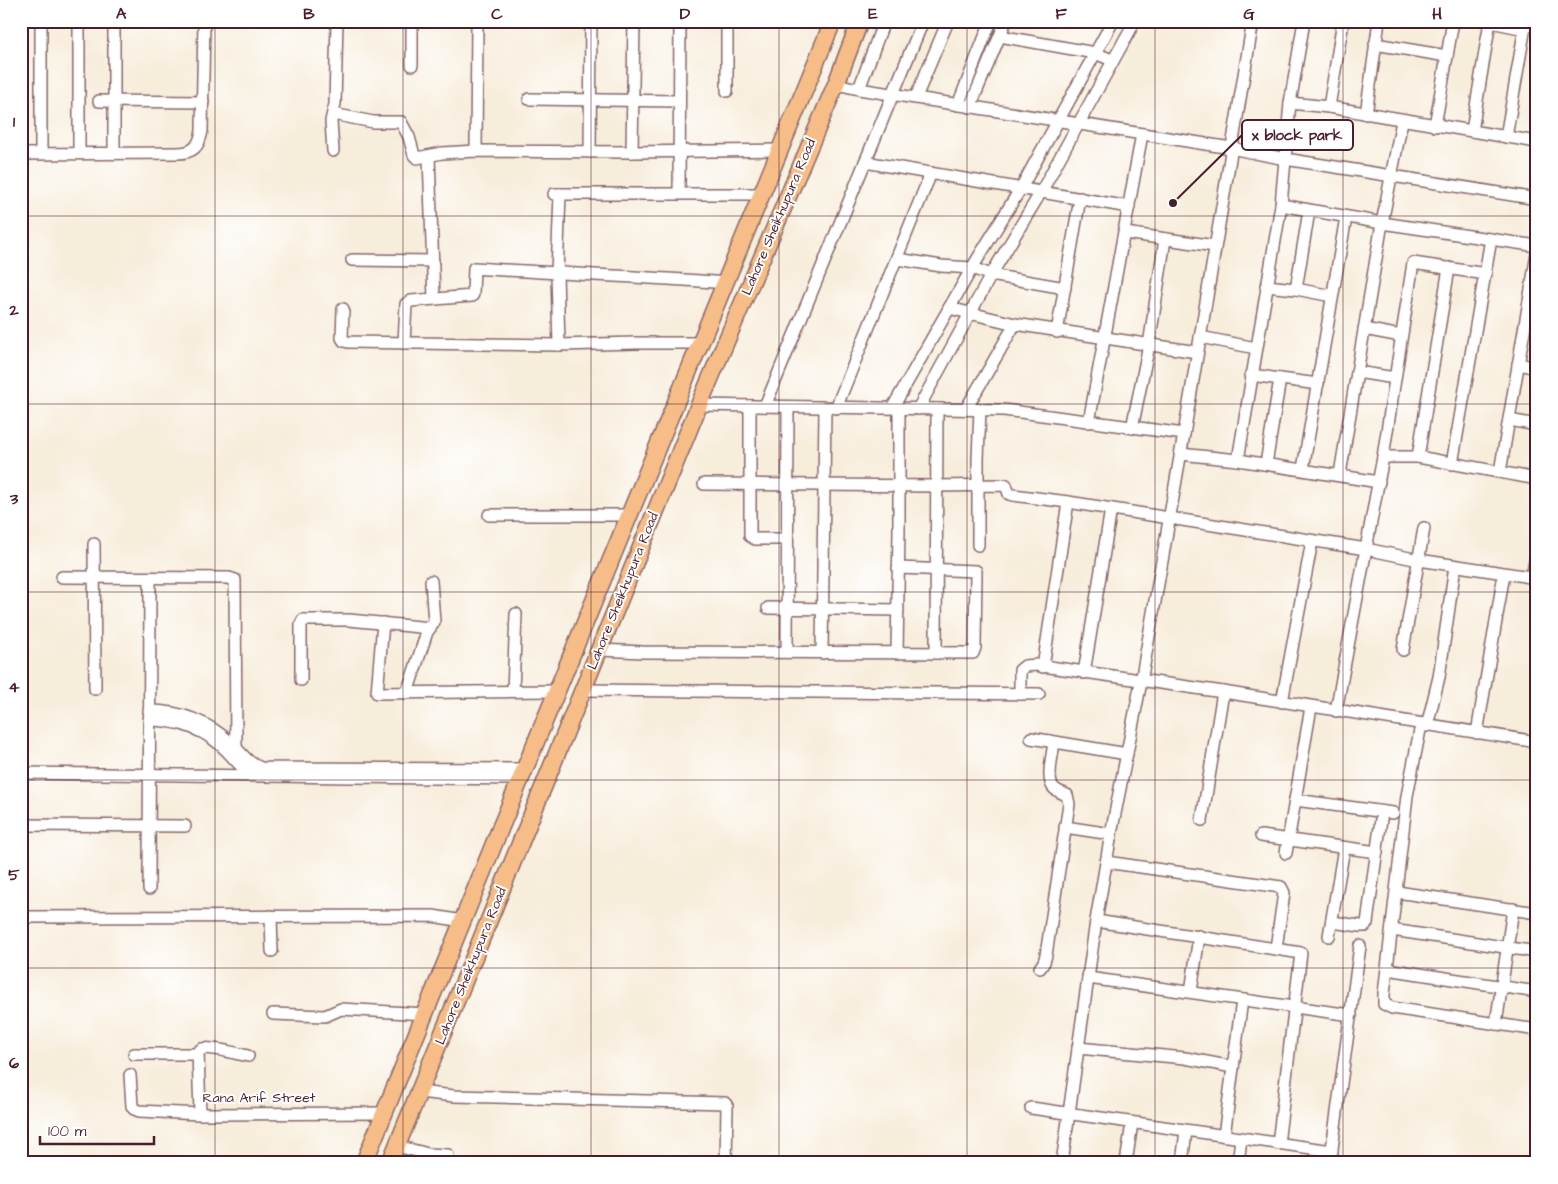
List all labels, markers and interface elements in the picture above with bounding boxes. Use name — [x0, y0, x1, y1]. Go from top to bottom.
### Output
text: A — [116, 3, 127, 25]
text: B — [303, 3, 315, 25]
text: C — [491, 3, 503, 25]
text: D — [680, 3, 691, 25]
text: E — [868, 3, 878, 25]
text: F — [1055, 3, 1067, 25]
text: G — [1243, 3, 1255, 25]
text: H — [1432, 3, 1442, 25]
text: 1 — [13, 111, 16, 133]
callout: x block park — [1242, 120, 1353, 150]
text: x block park — [1251, 125, 1343, 146]
street label: Lahore Sheikhupura Road — [737, 136, 821, 298]
text: 2 — [8, 299, 19, 321]
text: 3 — [9, 488, 19, 510]
street label: Lahore Sheikhupura Road — [582, 509, 664, 673]
text: 4 — [9, 676, 20, 698]
text: 5 — [8, 864, 20, 886]
street label: Lahore Sheikhupura Road — [430, 884, 512, 1048]
text: 6 — [9, 1052, 19, 1074]
street label: Rana Arif Street — [203, 1088, 316, 1108]
scale bar — [40, 1114, 154, 1146]
text: 100 m — [48, 1121, 87, 1142]

